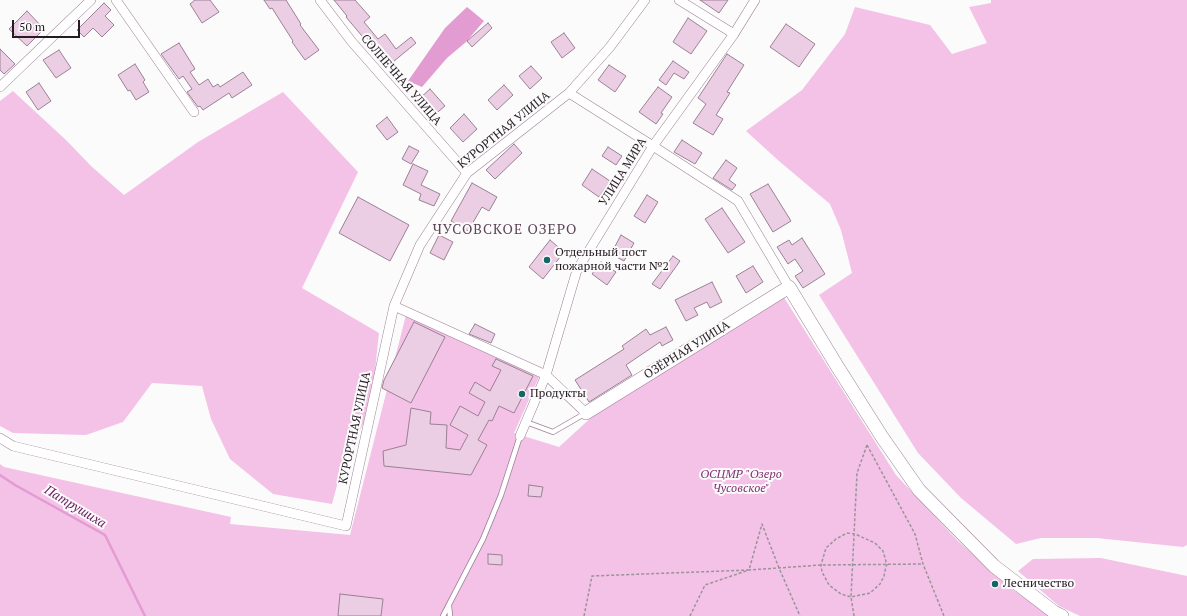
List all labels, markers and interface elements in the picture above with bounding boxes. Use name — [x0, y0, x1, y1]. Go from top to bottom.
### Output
scale bar — [14, 12, 82, 38]
text: 50 m — [19, 19, 45, 34]
street label: СОЛНЕЧНАЯ УЛИЦА — [358, 32, 444, 128]
street label: КУРОРТНАЯ УЛИЦА — [455, 88, 553, 172]
street label: УЛИЦА МИРА — [596, 135, 650, 209]
district label: ЧУСОВСКОЕ ОЗЕРО — [433, 222, 577, 238]
place label: Отдельный пост пожарной части №2 — [555, 246, 669, 274]
marker: Отдельный пост пожарной части №2 — [542, 255, 552, 265]
street label: ОЗЁРНАЯ УЛИЦА — [641, 318, 733, 382]
street label: КУРОРТНАЯ УЛИЦА — [336, 371, 374, 485]
place label: Продукты — [530, 387, 586, 401]
marker: Продукты — [517, 389, 527, 399]
park label: ОСЦМР "Озеро Чусовское" — [700, 468, 782, 496]
water label: Патрушиха — [41, 482, 109, 532]
place label: Лесничество — [1003, 577, 1074, 591]
marker: Лесничество — [990, 579, 1000, 589]

